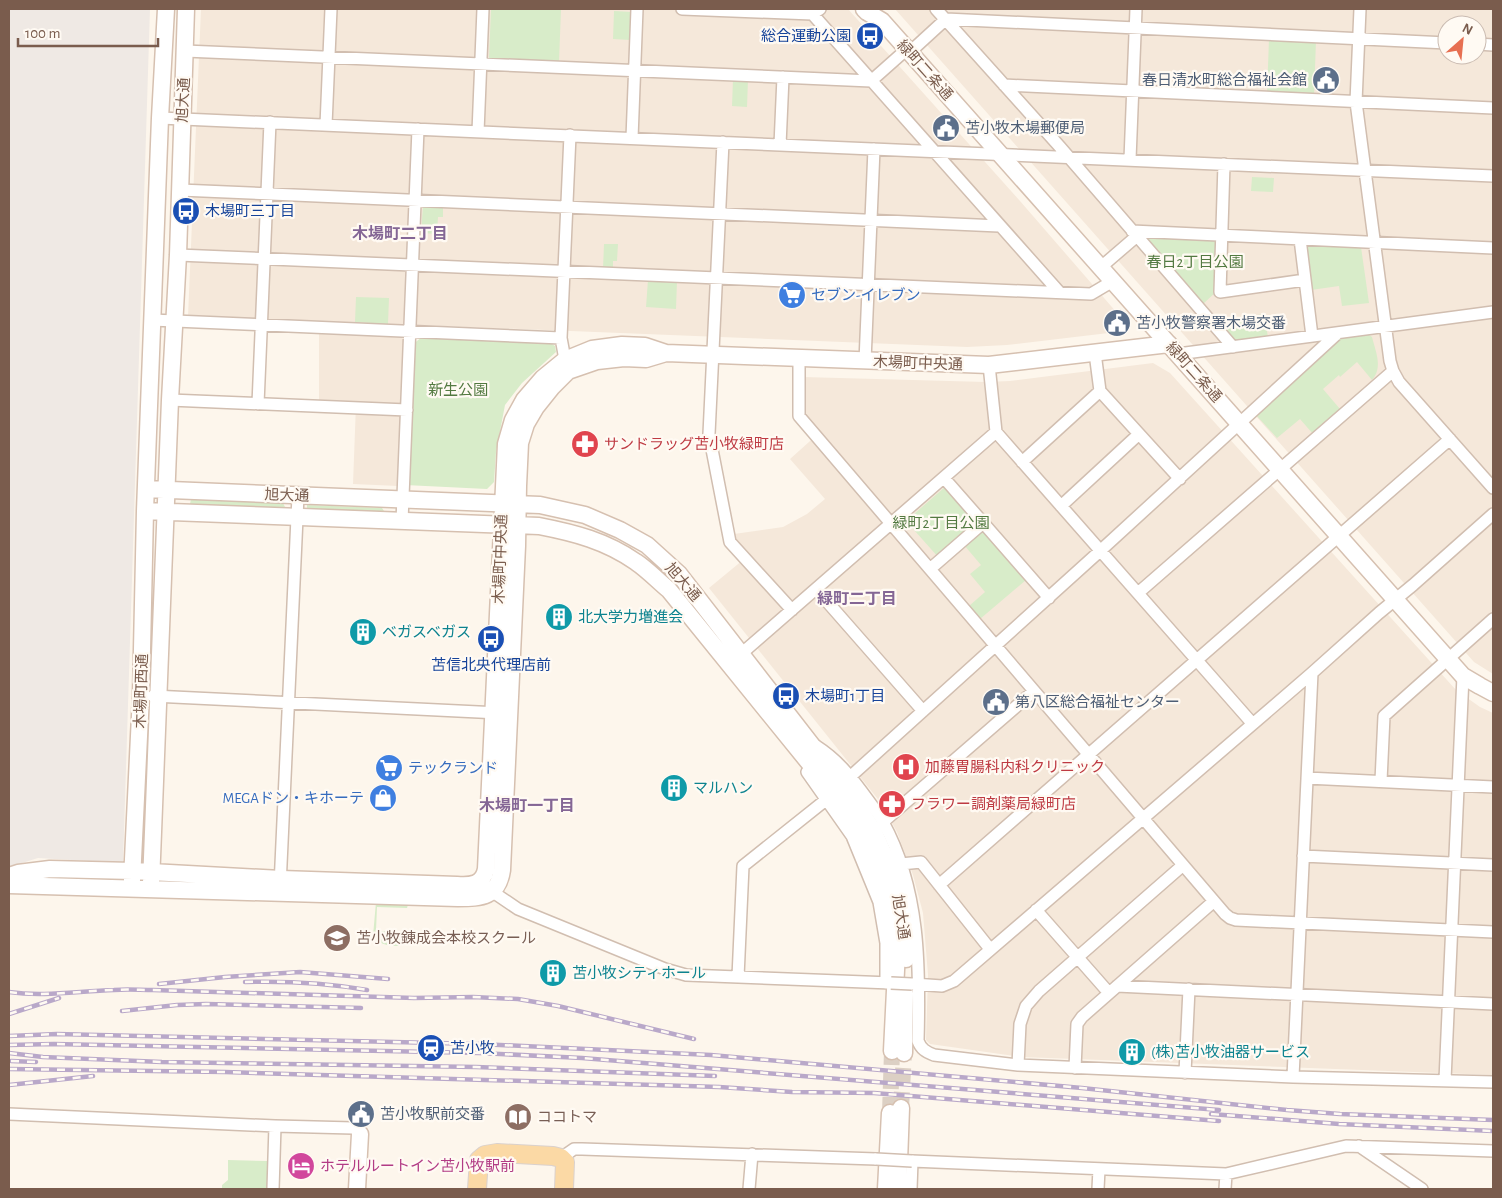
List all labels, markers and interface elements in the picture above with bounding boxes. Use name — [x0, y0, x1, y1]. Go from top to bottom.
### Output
scale bar — [18, 15, 158, 47]
north arrow — [1437, 15, 1487, 65]
bus stop icon: 総合運動公園 — [855, 21, 885, 51]
text: N — [1460, 21, 1475, 38]
text: 100 m — [25, 26, 60, 41]
place label: 総合運動公園 — [761, 28, 851, 44]
street label: 緑町二条通 — [894, 37, 956, 103]
public building icon: 春日清水町総合福祉会館 — [1311, 65, 1341, 95]
place label: 春日清水町総合福祉会館 — [1142, 72, 1307, 88]
street label: 旭大通 — [174, 77, 192, 123]
public building icon: 苫小牧木場郵便局 — [931, 113, 961, 143]
place label: 苫小牧木場郵便局 — [965, 119, 1085, 136]
bus stop icon: 木場町三丁目 — [171, 196, 201, 226]
place label: 木場町三丁目 — [205, 203, 295, 219]
district label: 木場町二丁目 — [352, 225, 448, 242]
park label: 春日2丁目公園 — [1147, 254, 1243, 270]
supermarket icon: セブン-イレブン — [777, 280, 807, 310]
place label: セブン-イレブン — [811, 287, 921, 303]
public building icon: 苫小牧警察署木場交番 — [1102, 308, 1132, 338]
place label: 苫小牧警察署木場交番 — [1136, 314, 1286, 331]
street label: 緑町二条通 — [1163, 339, 1225, 405]
street label: 木場町中央通 — [873, 353, 963, 373]
park label: 新生公園 — [428, 382, 488, 398]
pharmacy icon: サンドラッグ苫小牧緑町店 — [570, 429, 600, 459]
place label: サンドラッグ苫小牧緑町店 — [604, 435, 784, 452]
street label: 旭大通 — [264, 486, 310, 504]
street label: 木場町中央通 — [490, 514, 510, 604]
park label: 緑町2丁目公園 — [893, 515, 989, 531]
street label: 旭大通 — [662, 560, 704, 604]
district label: 緑町二丁目 — [817, 590, 897, 607]
building icon: 北大学力増進会 — [544, 602, 574, 632]
place label: 北大学力増進会 — [578, 608, 683, 625]
building icon: ベガスベガス — [348, 617, 378, 647]
place label: ベガスベガス — [382, 624, 471, 640]
bus stop icon: 苫信北央代理店前 — [476, 624, 506, 654]
street label: 木場町西通 — [132, 653, 150, 729]
place label: 苫信北央代理店前 — [431, 656, 551, 673]
bus stop icon: 木場町1丁目 — [771, 681, 801, 711]
public building icon: 第八区総合福祉センター — [981, 687, 1011, 717]
place label: 木場町1丁目 — [805, 688, 885, 704]
place label: 第八区総合福祉センター — [1015, 694, 1180, 710]
hospital icon: 加藤胃腸科内科クリニック — [891, 752, 921, 782]
supermarket icon: テックランド — [374, 753, 404, 783]
place label: 加藤胃腸科内科クリニック — [925, 759, 1105, 775]
place label: テックランド — [408, 760, 498, 776]
building icon: マルハン — [659, 773, 689, 803]
place label: マルハン — [693, 781, 753, 796]
shop icon: MEGAドン・キホーテ — [368, 783, 398, 813]
pharmacy icon: フラワー調剤薬局緑町店 — [877, 789, 907, 819]
place label: MEGAドン・キホーテ — [222, 791, 364, 806]
place label: フラワー調剤薬局緑町店 — [911, 796, 1076, 812]
district label: 木場町一丁目 — [479, 797, 575, 814]
street label: 旭大通 — [890, 894, 912, 940]
school or university icon: 苫小牧錬成会本校スクール — [322, 923, 352, 953]
place label: 苫小牧錬成会本校スクール — [356, 929, 536, 946]
building icon: 苫小牧シティホール — [538, 958, 568, 988]
place label: 苫小牧シティホール — [572, 964, 706, 981]
station icon: 苫小牧 — [416, 1033, 446, 1063]
building icon: (株)苫小牧油器サービス — [1117, 1037, 1147, 1067]
place label: 苫小牧 — [450, 1039, 495, 1056]
place label: (株)苫小牧油器サービス — [1151, 1043, 1310, 1060]
public building icon: 苫小牧駅前交番 — [346, 1099, 376, 1129]
library icon: ココトマ — [503, 1102, 533, 1132]
place label: 苫小牧駅前交番 — [380, 1105, 485, 1122]
place label: ココトマ — [537, 1110, 597, 1125]
hotel icon: ホテルルートイン苫小牧駅前 — [286, 1151, 316, 1181]
place label: ホテルルートイン苫小牧駅前 — [320, 1157, 515, 1174]

